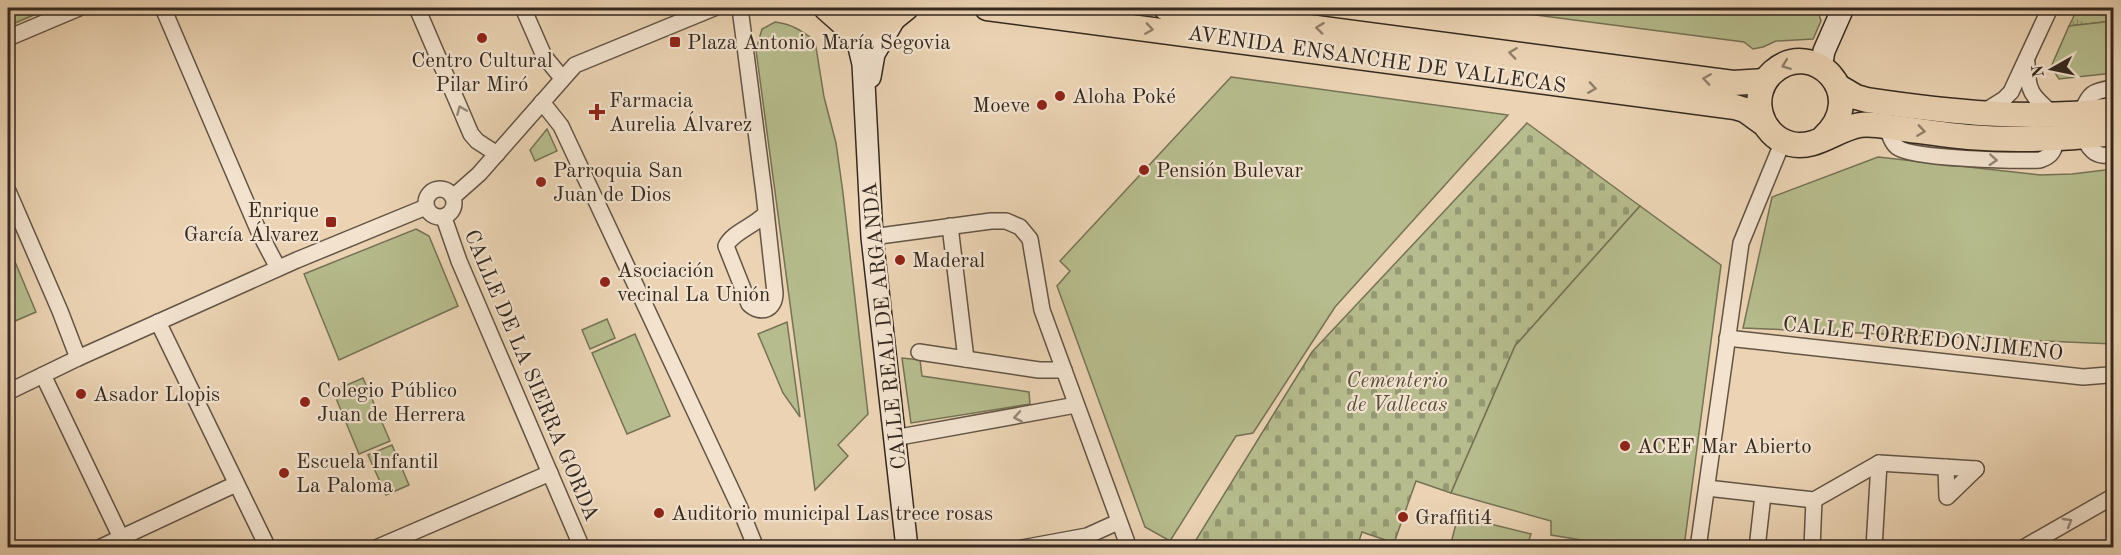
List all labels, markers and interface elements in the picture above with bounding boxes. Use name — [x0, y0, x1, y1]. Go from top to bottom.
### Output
one-way arrow — [1315, 22, 1325, 34]
one-way arrow — [1145, 23, 1154, 35]
street label: AVENIDA ENSANCHE DE VALLECAS — [1186, 24, 1567, 97]
marker: Centro Cultural Pilar Miró — [475, 31, 489, 45]
place label: Plaza Antonio María Segovia — [687, 33, 951, 54]
marker: Plaza Antonio María Segovia — [668, 35, 682, 49]
north arrow — [2022, 39, 2082, 99]
one-way arrow — [1509, 48, 1518, 60]
place label: Centro Cultural Pilar Miró — [411, 51, 553, 96]
one-way arrow — [1782, 58, 1792, 71]
text: N — [2030, 63, 2048, 78]
one-way arrow — [1702, 73, 1711, 86]
one-way arrow — [1588, 81, 1597, 94]
place label: Aloha Poké — [1072, 87, 1176, 108]
marker: Aloha Poké — [1053, 89, 1067, 103]
place label: Farmacia Aurelia Álvarez — [609, 91, 752, 136]
place label: Moeve — [973, 96, 1030, 117]
marker: Moeve — [1035, 98, 1049, 112]
marker: Farmacia Aurelia Álvarez — [590, 105, 604, 119]
one-way arrow — [456, 106, 468, 117]
one-way arrow — [1916, 124, 1926, 137]
one-way arrow — [1989, 153, 1998, 166]
place label: Parroquia San Juan de Dios — [553, 161, 683, 206]
place label: Pensión Bulevar — [1156, 161, 1303, 182]
marker: Pensión Bulevar — [1137, 163, 1151, 177]
marker: Parroquia San Juan de Dios — [534, 175, 548, 189]
street label: CALLE REAL DE ARGANDA — [860, 181, 911, 470]
place label: Enrique García Álvarez — [184, 201, 319, 246]
marker: Enrique García Álvarez — [324, 215, 338, 229]
street label: CALLE DE LA SIERRA GORDA — [460, 227, 602, 524]
place label: Maderal — [912, 251, 986, 272]
marker: Maderal — [893, 253, 907, 267]
place label: Asociación vecinal La Unión — [617, 261, 770, 306]
marker: Asociación vecinal La Unión — [598, 275, 612, 289]
street label: CALLE TORREDONJIMENO — [1782, 314, 2064, 365]
park label: Cementerio de Vallecas — [1346, 371, 1448, 416]
place label: Colegio Público Juan de Herrera — [317, 381, 466, 426]
place label: Asador Llopis — [93, 385, 220, 406]
marker: Asador Llopis — [74, 387, 88, 401]
marker: Colegio Público Juan de Herrera — [298, 395, 312, 409]
one-way arrow — [1014, 410, 1024, 423]
place label: ACEF Mar Abierto — [1637, 437, 1812, 458]
marker: ACEF Mar Abierto — [1618, 439, 1632, 453]
place label: Escuela Infantil La Paloma — [296, 452, 439, 497]
marker: Escuela Infantil La Paloma — [277, 466, 291, 480]
place label: Auditorio municipal Las trece rosas — [671, 504, 993, 525]
marker: Auditorio municipal Las trece rosas — [652, 506, 666, 520]
place label: Graffiti4 — [1415, 508, 1492, 529]
marker: Graffiti4 — [1396, 510, 1410, 524]
one-way arrow — [2062, 518, 2073, 529]

